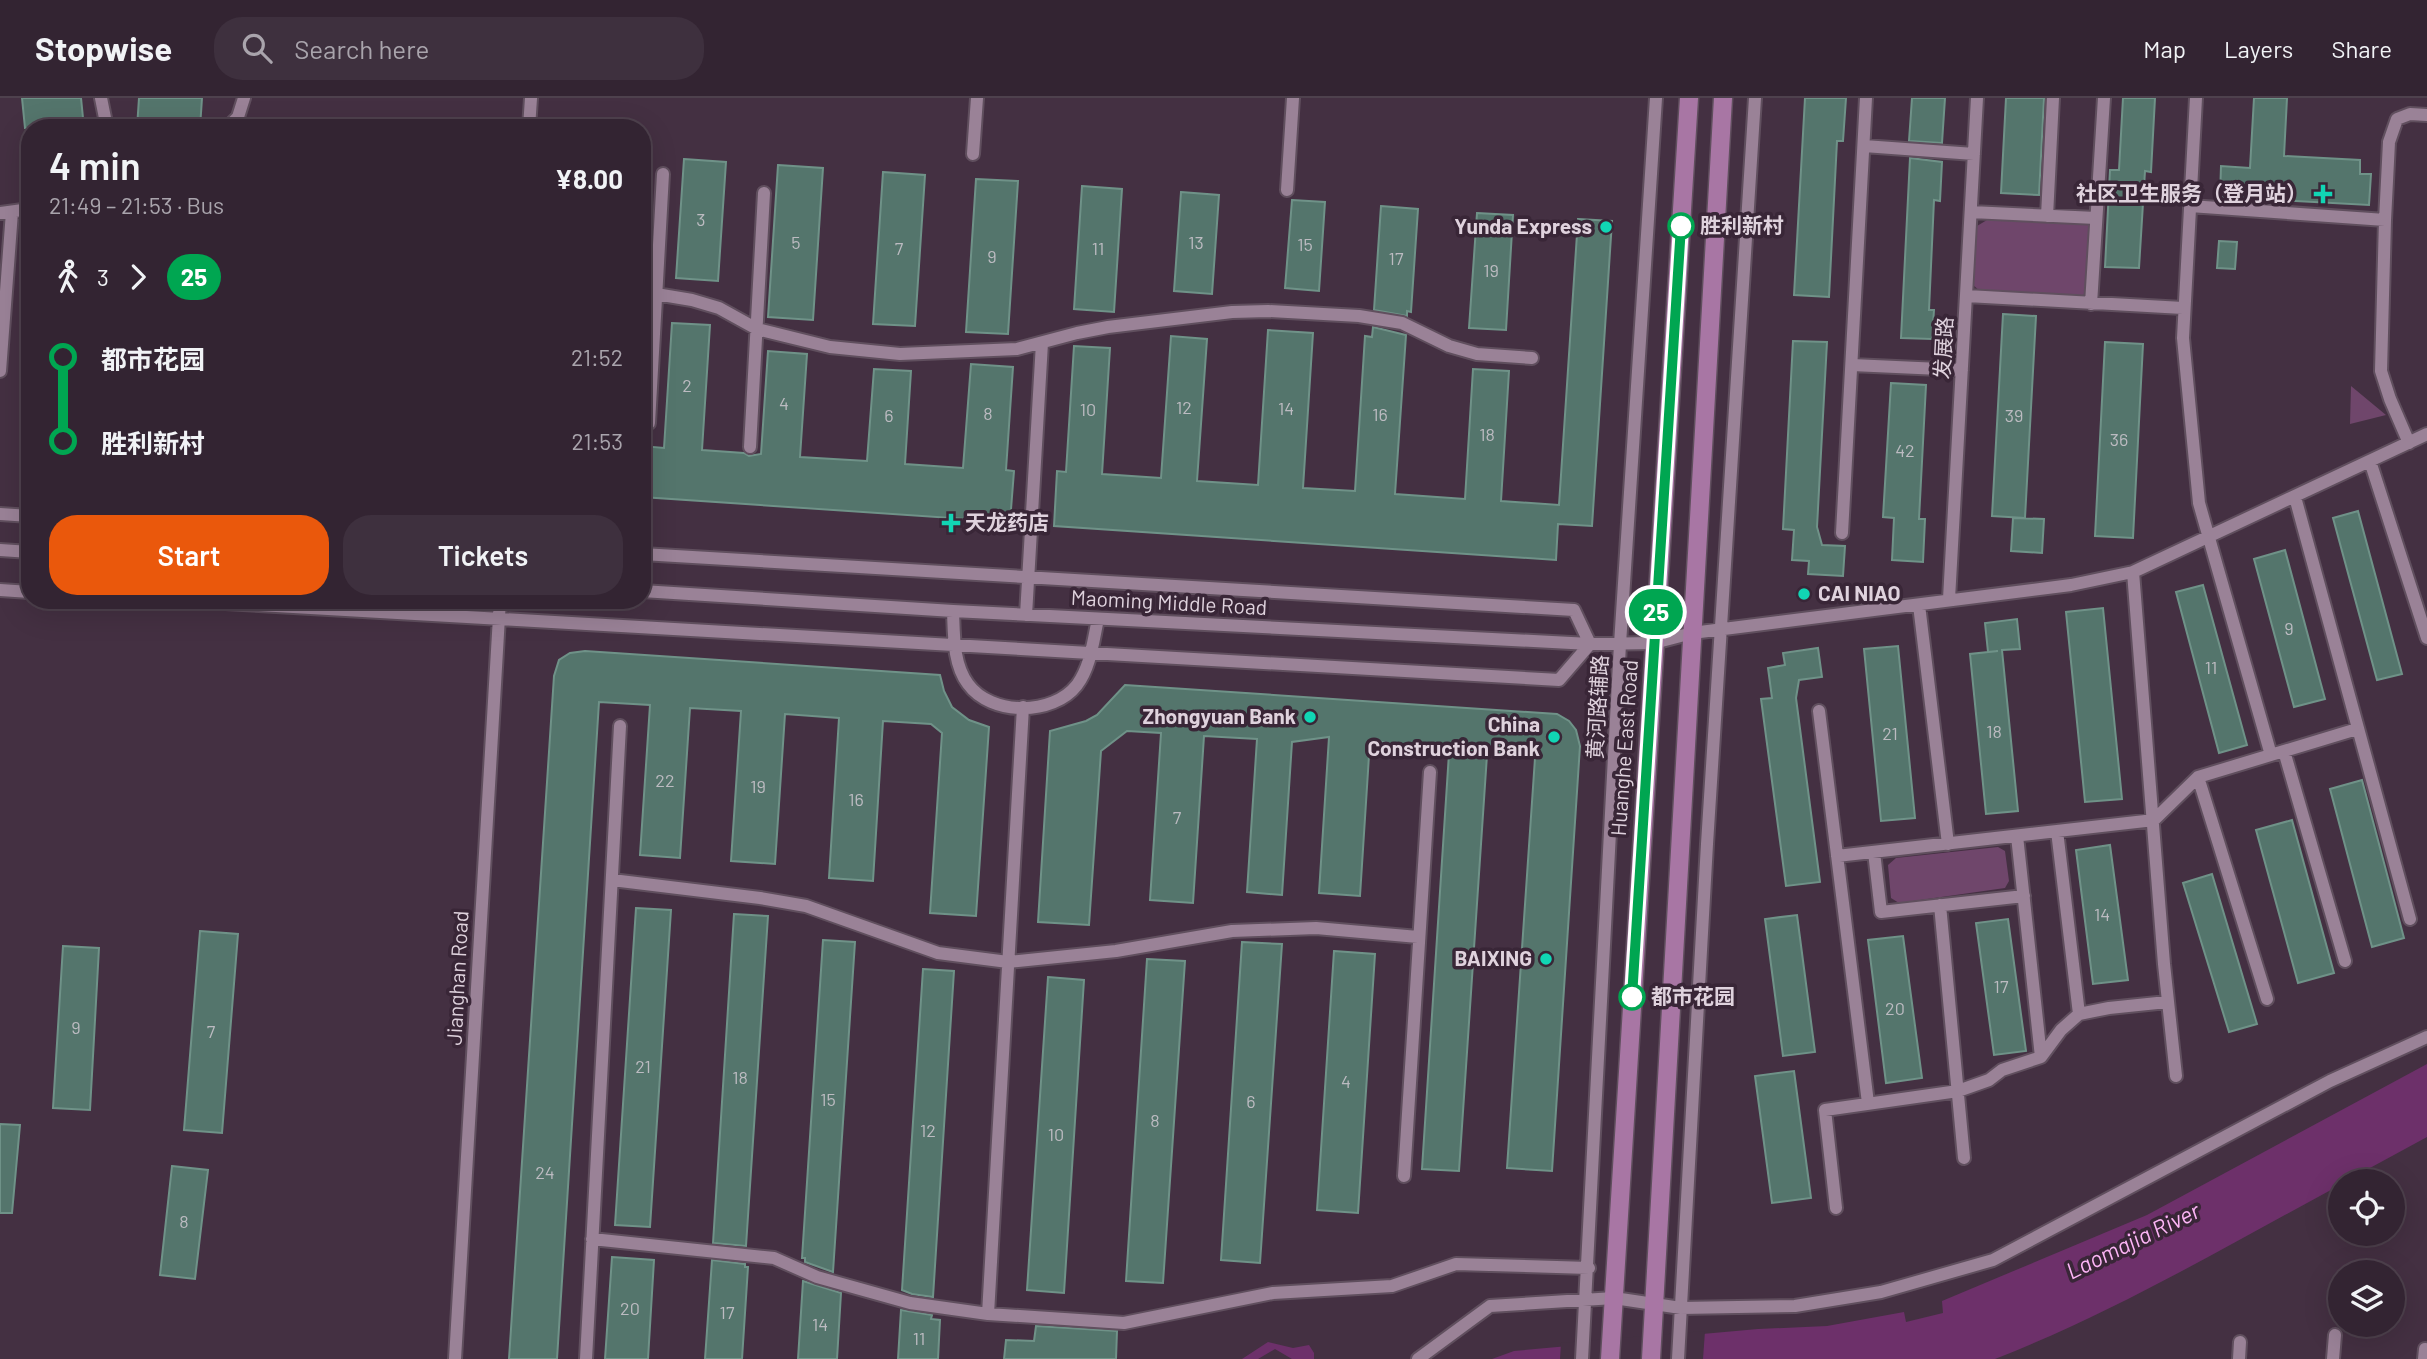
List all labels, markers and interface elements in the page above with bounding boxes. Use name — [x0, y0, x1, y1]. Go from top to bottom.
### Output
search box — [214, 17, 704, 80]
text: Stopwise — [35, 28, 172, 68]
icon: search — [238, 29, 276, 67]
text: Search here — [294, 33, 429, 64]
text: Map — [2143, 34, 2186, 63]
text: Layers — [2224, 34, 2293, 63]
text: Share — [2331, 34, 2392, 63]
text: 4 min — [49, 142, 141, 188]
text: ¥8.00 — [555, 163, 623, 194]
place label: 社区卫生服务（登月站） — [2076, 180, 2307, 205]
marker: 社区卫生服务（登月站） — [2313, 184, 2333, 204]
text: 21:49 – 21:53 · Bus — [49, 191, 224, 219]
house number: 3 — [696, 208, 706, 230]
place label: 胜利新村 — [1700, 212, 1784, 237]
place label: Yunda Express — [1454, 213, 1592, 238]
marker: 胜利新村 — [1668, 213, 1694, 239]
marker: Yunda Express — [1598, 219, 1614, 235]
house number: 5 — [791, 231, 801, 253]
house number: 13 — [1188, 231, 1204, 253]
house number: 15 — [1297, 233, 1313, 255]
house number: 7 — [895, 237, 904, 259]
house number: 11 — [1092, 237, 1104, 259]
house number: 9 — [987, 245, 997, 267]
house number: 17 — [1389, 247, 1404, 269]
icon: walk — [49, 258, 87, 296]
icon: forward — [119, 258, 157, 296]
house number: 19 — [1483, 259, 1499, 281]
text: 25 — [181, 262, 207, 291]
text: 3 — [97, 263, 109, 291]
street label: 发展路 — [1928, 316, 1957, 380]
text: 都市花园 — [101, 343, 205, 374]
text: 21:52 — [571, 343, 623, 371]
house number: 2 — [682, 374, 692, 396]
house number: 4 — [779, 392, 789, 414]
house number: 12 — [1176, 396, 1192, 418]
house number: 14 — [1278, 397, 1294, 419]
house number: 10 — [1080, 398, 1096, 420]
house number: 8 — [983, 402, 993, 424]
house number: 16 — [1372, 403, 1388, 425]
house number: 6 — [884, 404, 894, 426]
house number: 39 — [2005, 404, 2023, 426]
house number: 18 — [1479, 423, 1495, 445]
text: 胜利新村 — [101, 427, 205, 458]
text: 21:53 — [571, 427, 623, 455]
house number: 36 — [2110, 428, 2128, 450]
house number: 42 — [1895, 439, 1915, 461]
place label: 天龙药店 — [965, 509, 1049, 534]
button: Start — [49, 515, 329, 595]
button: Tickets — [343, 515, 623, 595]
marker: 天龙药店 — [943, 515, 959, 531]
place label: CAI NIAO — [1818, 580, 1900, 605]
street label: Maoming Middle Road — [1070, 584, 1268, 619]
marker: CAI NIAO — [1796, 586, 1812, 602]
line badge: 25 — [1624, 589, 1688, 635]
text: 25 — [1643, 597, 1669, 626]
house number: 9 — [2284, 617, 2294, 639]
street label: 黄河路辅路 — [1581, 654, 1612, 760]
house number: 11 — [2205, 656, 2217, 678]
street label: Huanghe East Road — [1605, 659, 1642, 837]
place label: Zhongyuan Bank — [1143, 703, 1296, 728]
marker: Zhongyuan Bank — [1302, 709, 1318, 725]
place label: China Construction Bank — [1367, 711, 1540, 760]
house number: 18 — [1986, 720, 2002, 742]
house number: 21 — [1882, 722, 1898, 744]
marker: China Construction Bank — [1546, 729, 1562, 745]
house number: 22 — [655, 769, 675, 791]
house number: 19 — [750, 775, 766, 797]
house number: 16 — [848, 788, 864, 810]
house number: 7 — [1173, 806, 1182, 828]
house number: 14 — [2094, 903, 2110, 925]
street label: Jianghan Road — [440, 910, 473, 1046]
place label: BAIXING — [1455, 945, 1532, 970]
marker: BAIXING — [1538, 951, 1554, 967]
house number: 17 — [1994, 975, 2009, 997]
place label: 都市花园 — [1651, 983, 1735, 1008]
marker: 都市花园 — [1619, 984, 1645, 1010]
house number: 20 — [1885, 997, 1905, 1019]
house number: 9 — [71, 1016, 81, 1038]
house number: 7 — [207, 1020, 216, 1042]
house number: 21 — [635, 1055, 651, 1077]
house number: 18 — [732, 1066, 748, 1088]
house number: 4 — [1341, 1070, 1351, 1092]
house number: 15 — [820, 1088, 836, 1110]
house number: 6 — [1246, 1090, 1256, 1112]
house number: 8 — [1150, 1109, 1160, 1131]
house number: 12 — [920, 1119, 936, 1141]
house number: 10 — [1048, 1123, 1064, 1145]
house number: 24 — [535, 1161, 555, 1183]
map controls — [2328, 1169, 2405, 1337]
button: locate — [2328, 1169, 2405, 1246]
water label: Laomajia River — [2061, 1195, 2205, 1284]
house number: 8 — [179, 1210, 189, 1232]
button: layers — [2328, 1260, 2405, 1337]
house number: 20 — [620, 1297, 640, 1319]
house number: 17 — [720, 1301, 735, 1323]
house number: 14 — [812, 1313, 828, 1335]
house number: 11 — [913, 1327, 925, 1349]

